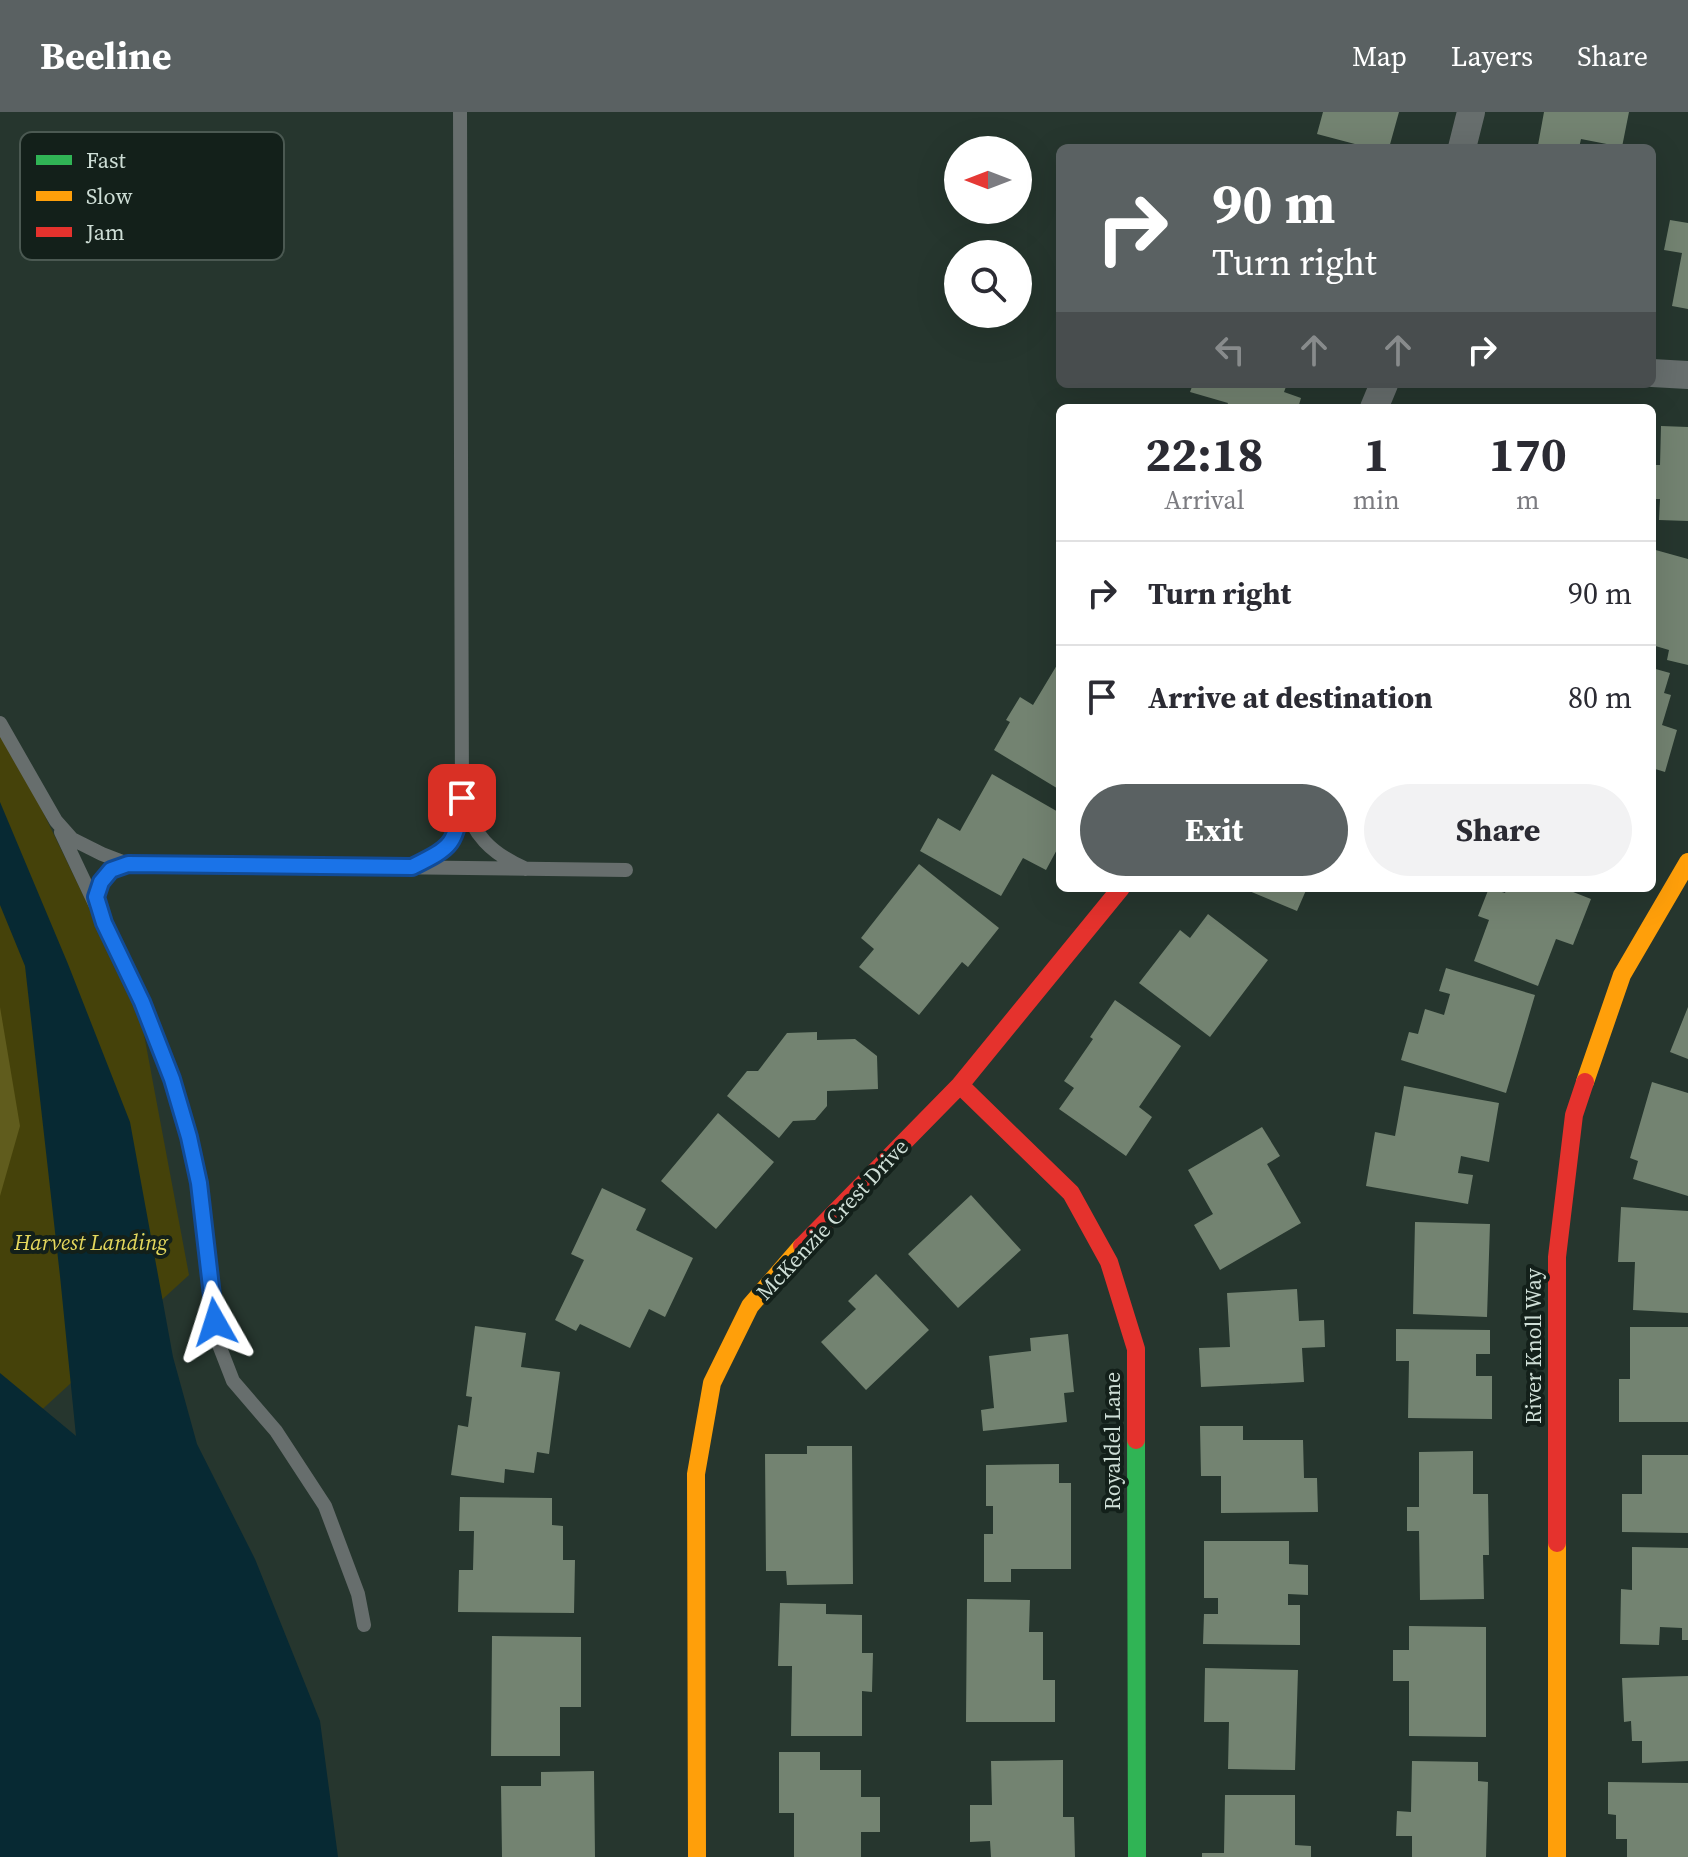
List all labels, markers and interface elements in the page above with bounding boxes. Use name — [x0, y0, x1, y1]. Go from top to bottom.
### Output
text: Beeline — [40, 30, 171, 82]
text: Map — [1352, 37, 1407, 75]
text: Layers — [1451, 37, 1533, 75]
text: Share — [1577, 37, 1648, 75]
legend — [20, 132, 284, 260]
north arrow — [944, 136, 1032, 224]
map controls — [944, 136, 1032, 328]
text: Fast — [86, 145, 127, 175]
text: 90 m — [1212, 165, 1335, 242]
icon: right — [1080, 176, 1184, 280]
text: Slow — [86, 181, 133, 211]
text: Jam — [85, 217, 125, 247]
text: Turn right — [1212, 238, 1377, 287]
button: search — [944, 240, 1032, 328]
icon: left — [1208, 328, 1252, 372]
icon: ahead — [1292, 328, 1336, 372]
icon: ahead — [1376, 328, 1420, 372]
icon: right — [1460, 328, 1504, 372]
text: 22:18 — [1145, 421, 1264, 487]
text: 1 — [1363, 421, 1389, 487]
text: 170 — [1489, 421, 1567, 487]
text: Arrival — [1164, 482, 1245, 518]
text: min — [1353, 482, 1400, 518]
text: m — [1516, 482, 1540, 518]
icon: right — [1080, 571, 1124, 615]
text: Turn right — [1148, 573, 1291, 614]
text: 90 m — [1568, 573, 1632, 614]
icon: arrive — [1080, 675, 1124, 719]
text: Arrive at destination — [1148, 677, 1433, 718]
text: 80 m — [1568, 677, 1632, 718]
pin — [428, 764, 496, 832]
icon: arrive — [440, 776, 484, 820]
button: Exit — [1080, 784, 1348, 876]
button: Share — [1364, 784, 1632, 876]
street label: McKenzie Crest Drive — [749, 1132, 915, 1306]
park label: Harvest Landing — [13, 1227, 169, 1257]
street label: River Knoll Way — [1518, 1267, 1548, 1424]
position arrow — [173, 1280, 257, 1364]
street label: Royaldel Lane — [1097, 1372, 1127, 1510]

